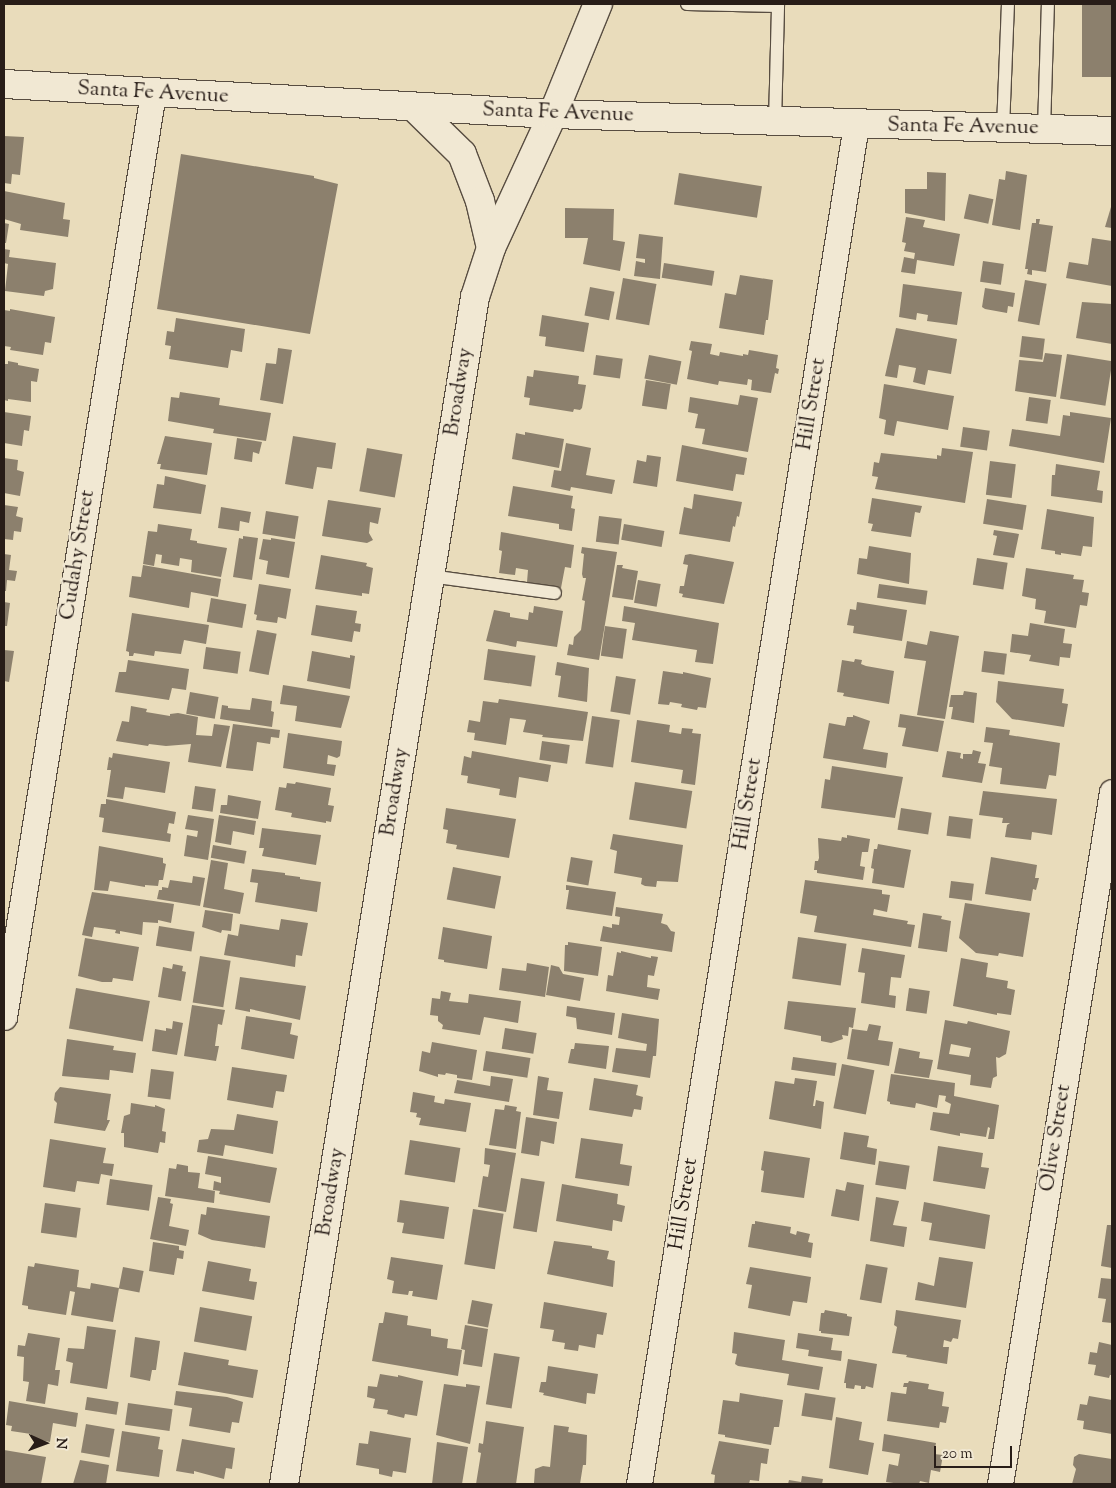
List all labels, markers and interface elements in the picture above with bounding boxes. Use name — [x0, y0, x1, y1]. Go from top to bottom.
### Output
street label: Santa Fe Avenue — [77, 76, 229, 110]
street label: Santa Fe Avenue — [482, 98, 634, 128]
street label: Santa Fe Avenue — [887, 113, 1039, 141]
street label: Broadway — [440, 346, 478, 438]
street label: Hill Street — [792, 356, 832, 452]
street label: Cudahy Street — [55, 488, 101, 622]
street label: Broadway — [376, 746, 414, 838]
street label: Hill Street — [728, 756, 768, 852]
street label: Olive Street — [1035, 1082, 1077, 1194]
street label: Broadway — [312, 1146, 350, 1238]
street label: Hill Street — [664, 1156, 704, 1252]
north arrow — [20, 1418, 70, 1468]
scale bar — [936, 1436, 1014, 1468]
text: N — [50, 1438, 70, 1449]
text: 20 m — [942, 1444, 973, 1465]

